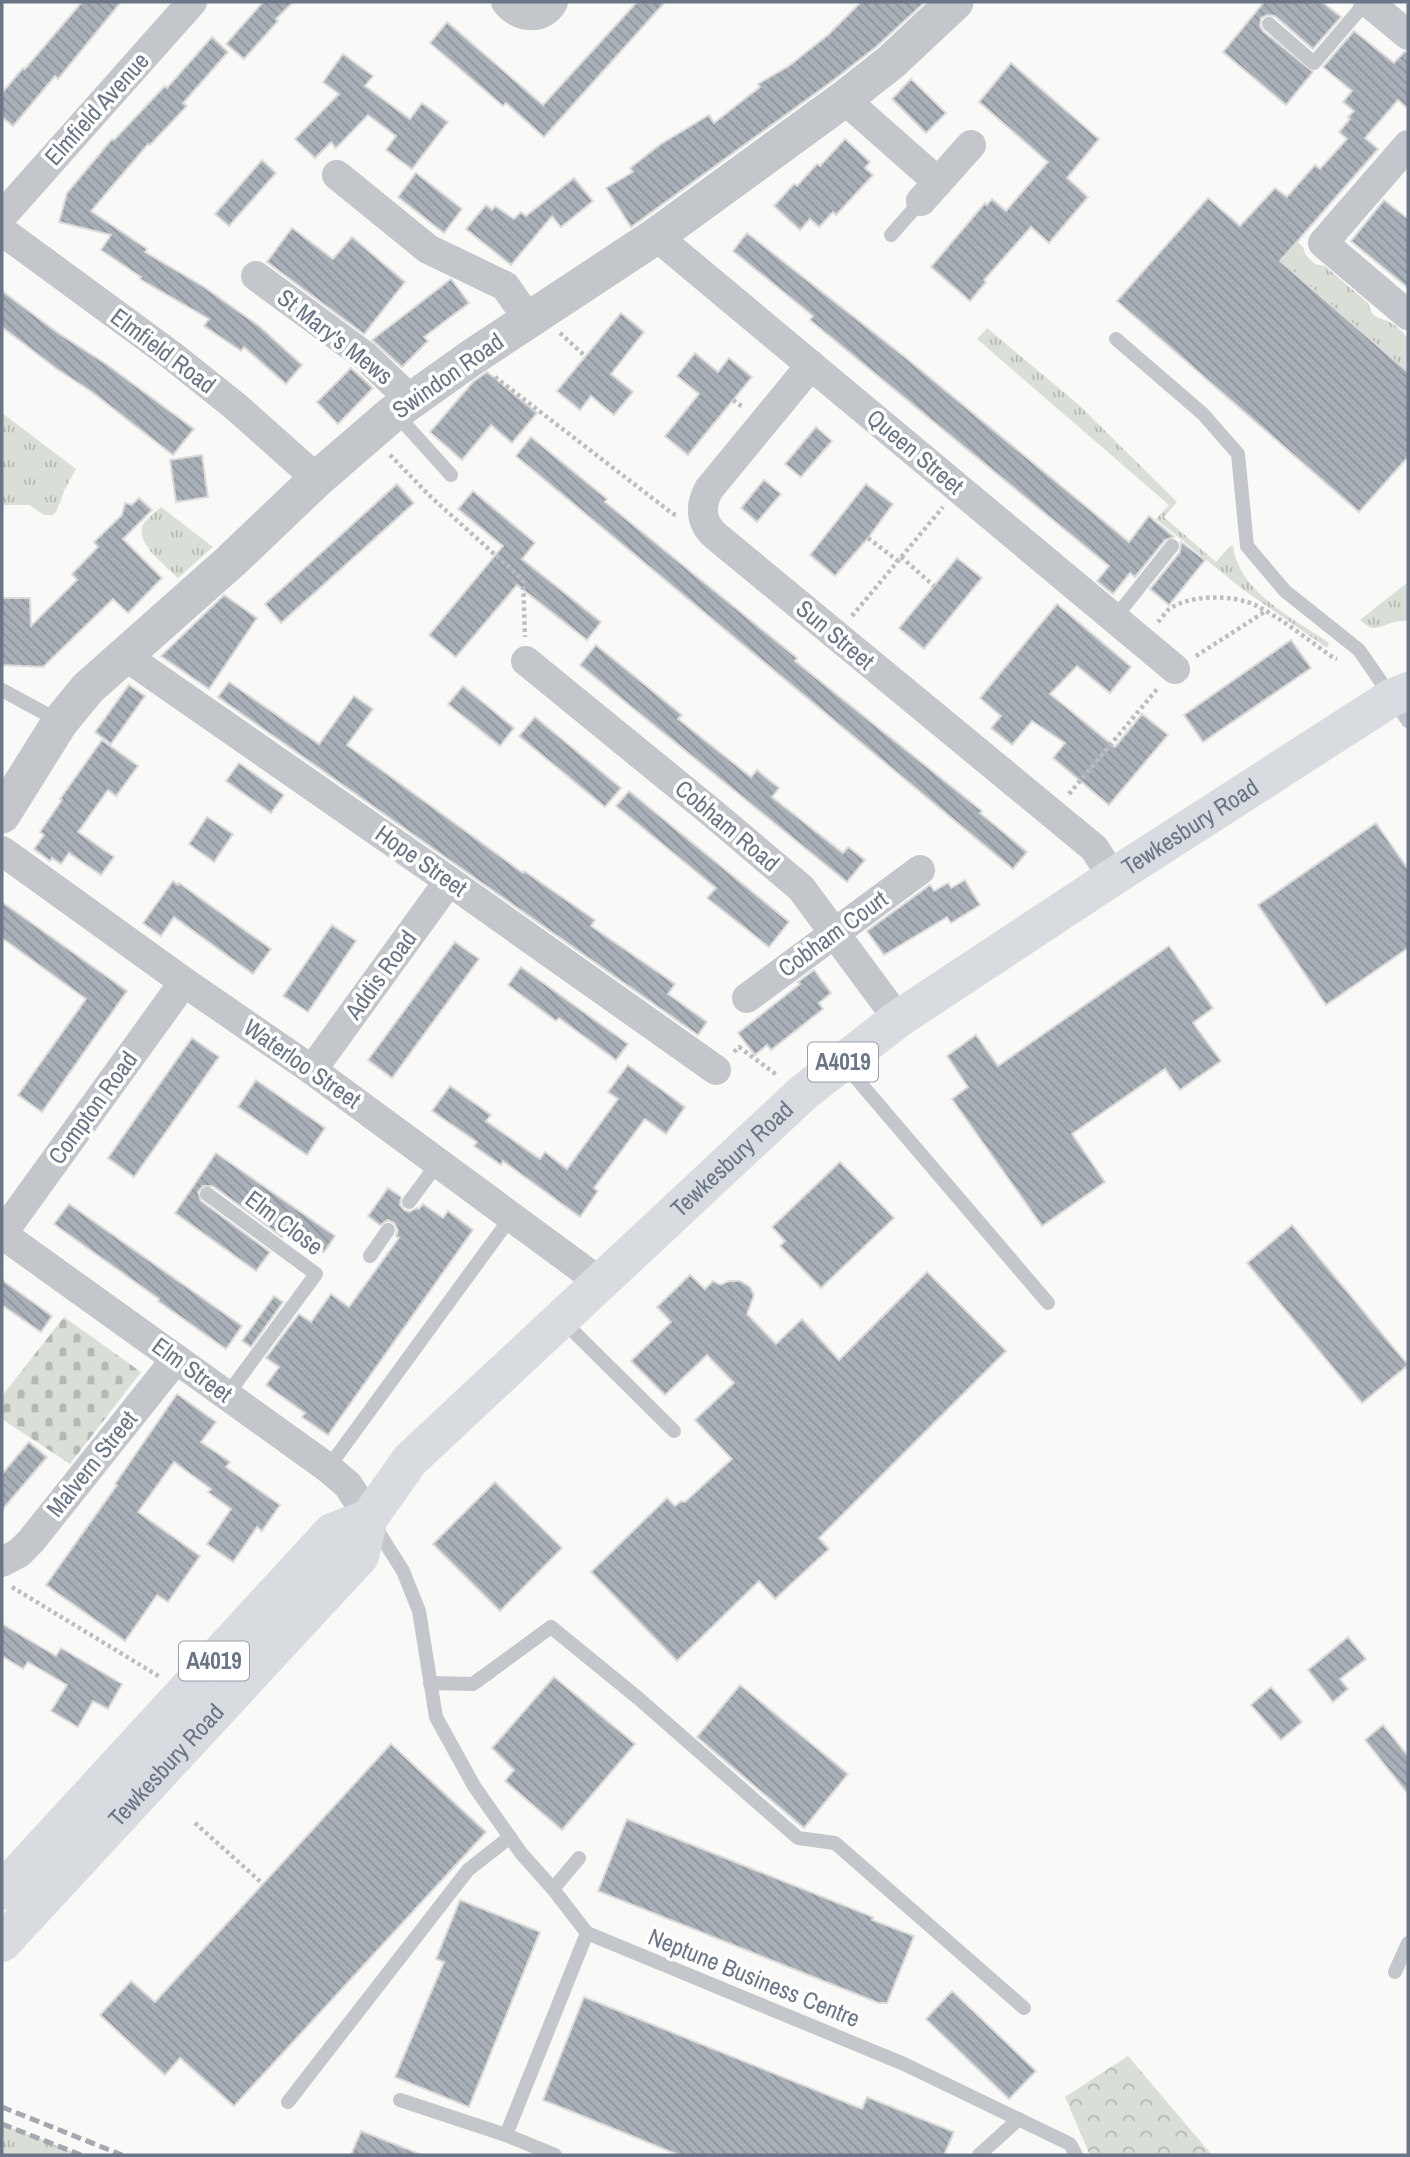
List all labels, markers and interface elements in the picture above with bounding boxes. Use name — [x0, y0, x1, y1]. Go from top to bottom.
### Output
street label: Elmfield Avenue — [37, 45, 156, 172]
street label: St Mary's Mews — [271, 281, 400, 391]
street label: Elmfield Road — [105, 300, 223, 400]
street label: Swindon Road — [385, 325, 509, 425]
street label: Queen Street — [861, 401, 971, 501]
street label: Sun Street — [790, 592, 882, 677]
street label: Tewkesbury Road — [1115, 771, 1264, 882]
street label: Cobham Road — [669, 772, 787, 878]
street label: Hope Street — [369, 817, 474, 904]
street label: Cobham Court — [771, 882, 894, 984]
street label: Addis Road — [336, 923, 423, 1026]
street label: Waterloo Street — [238, 1011, 368, 1116]
road number: A4019 — [808, 1042, 878, 1082]
street label: Compton Road — [40, 1044, 144, 1170]
street label: Tewkesbury Road — [663, 1093, 800, 1224]
street label: Elm Close — [239, 1182, 330, 1262]
street label: Elm Street — [146, 1329, 240, 1409]
street label: Malvern Street — [39, 1403, 144, 1523]
road number: A4019 — [179, 1642, 249, 1680]
street label: Tewkesbury Road — [101, 1696, 230, 1833]
street label: Neptune Business Centre — [644, 1920, 865, 2034]

